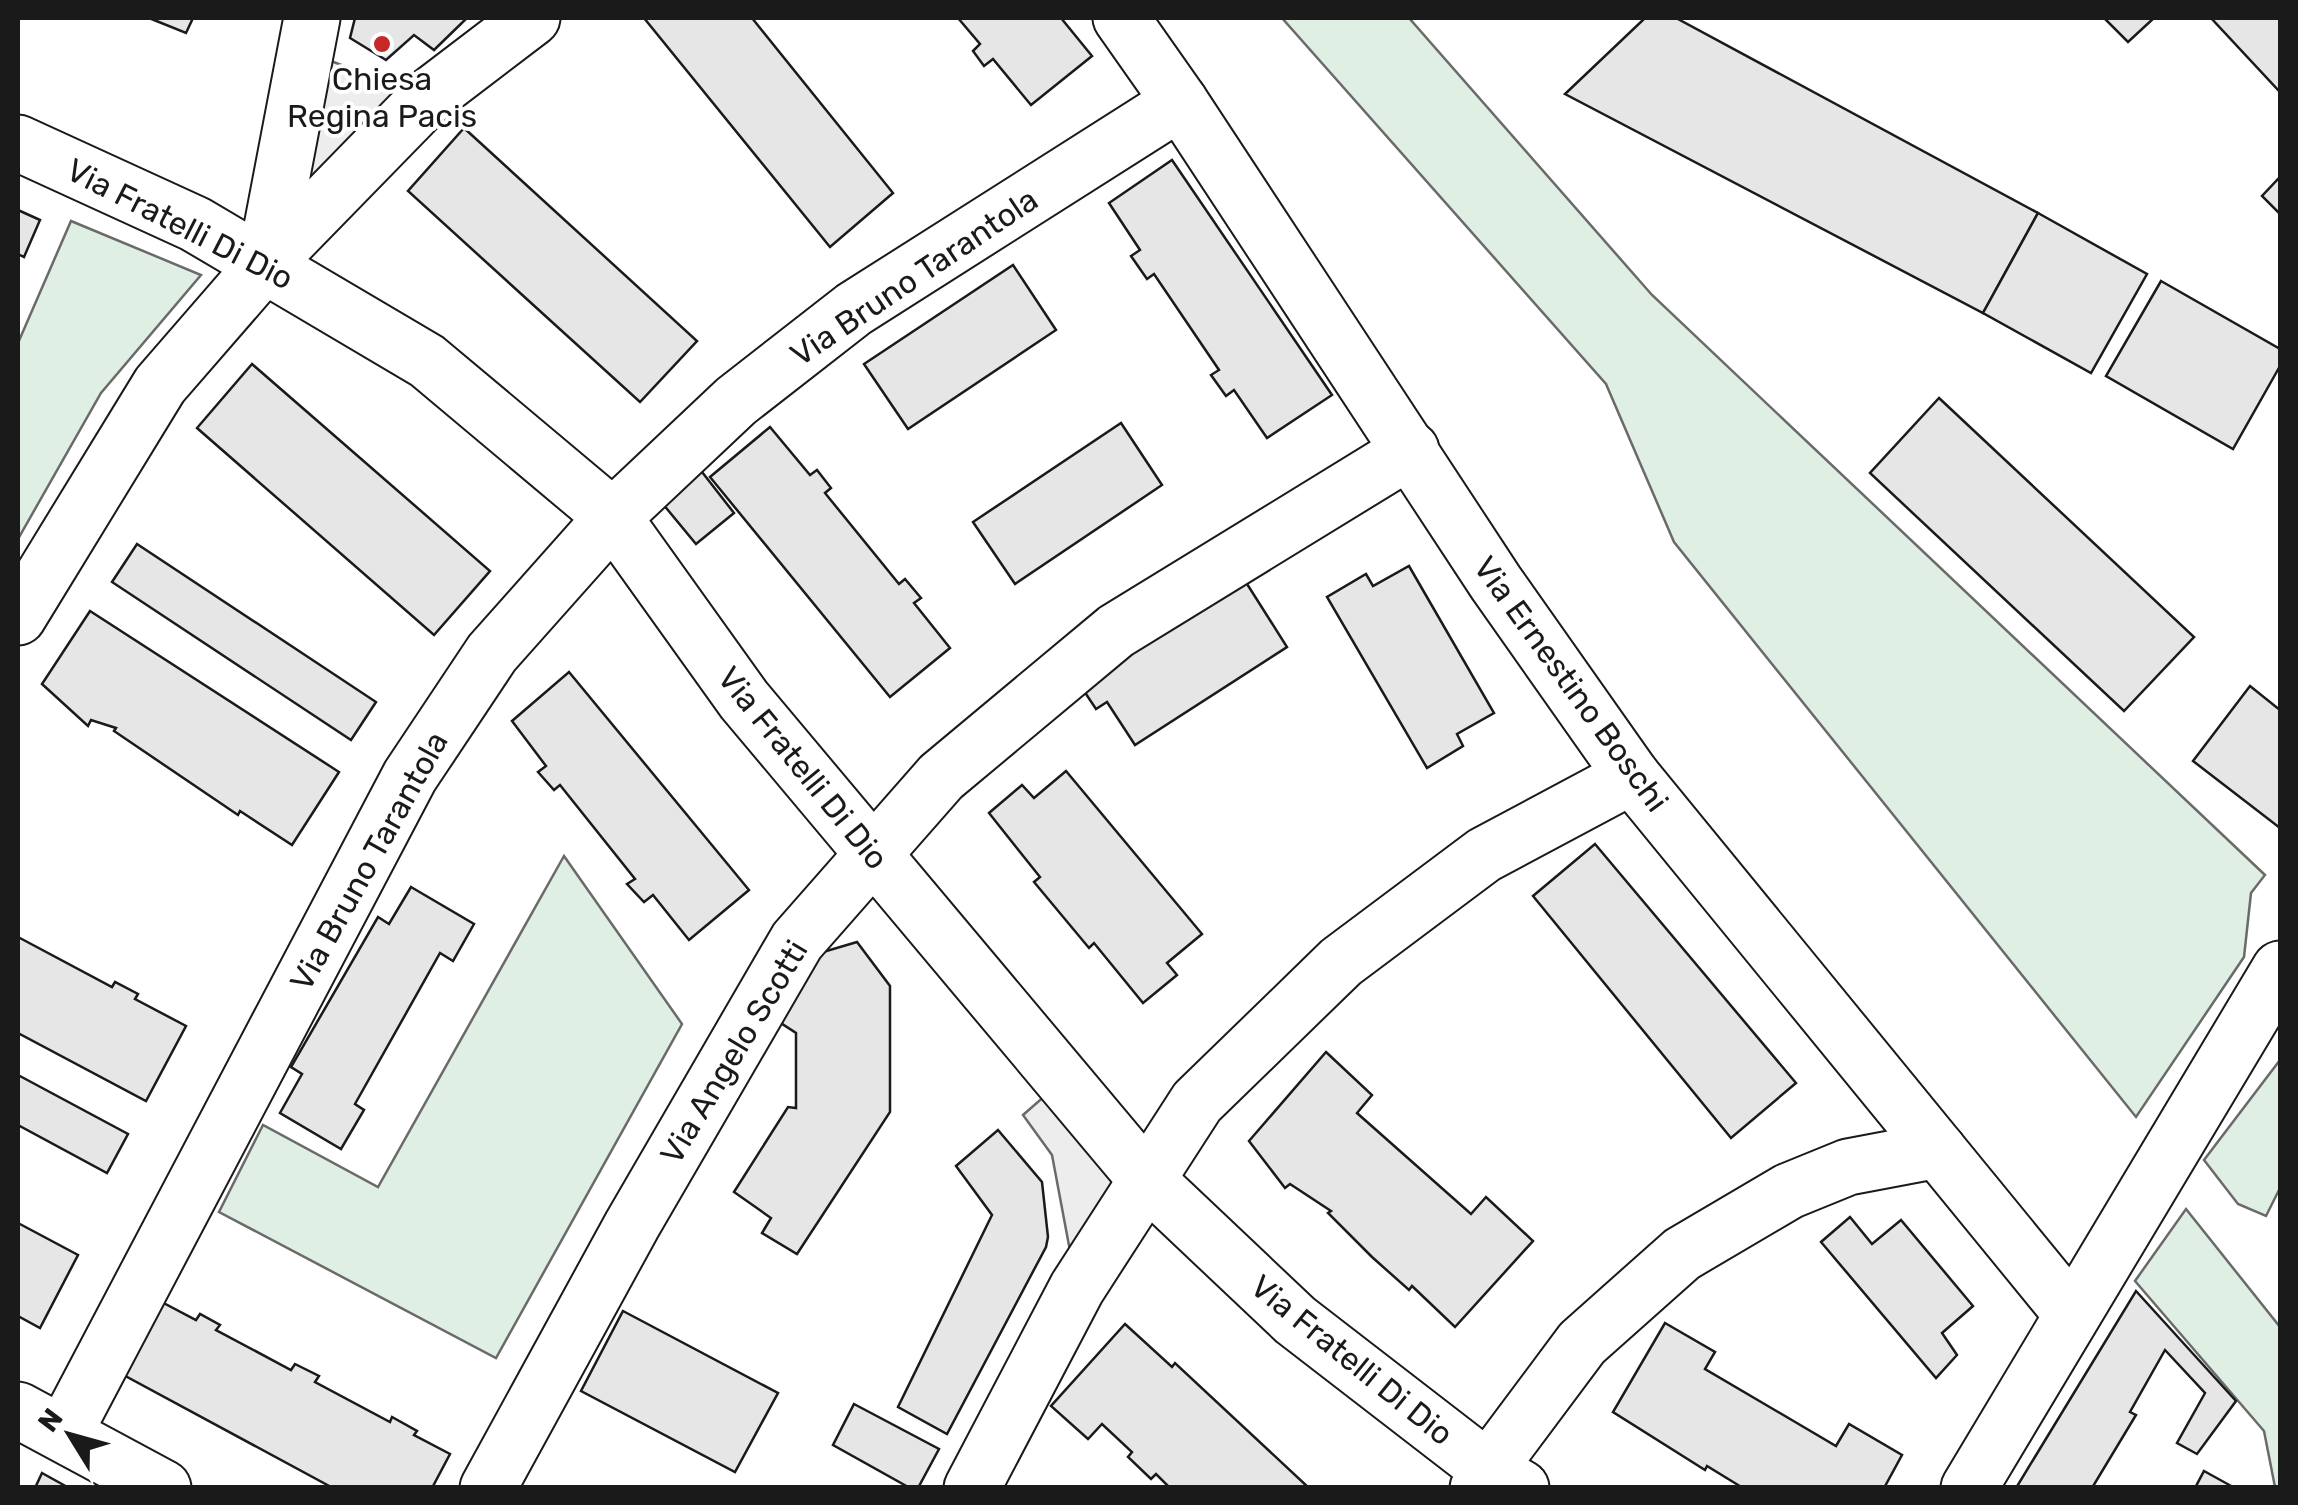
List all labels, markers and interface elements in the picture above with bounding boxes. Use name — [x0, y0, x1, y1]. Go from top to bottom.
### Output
marker: Chiesa Regina Pacis — [371, 33, 393, 55]
place label: Chiesa Regina Pacis — [287, 60, 477, 135]
street label: Via Fratelli Di Dio — [60, 151, 300, 297]
street label: Via Bruno Tarantola — [783, 180, 1045, 374]
street label: Via Ernestino Boschi — [1466, 549, 1676, 819]
street label: Via Fratelli Di Dio — [710, 659, 896, 877]
street label: Via Bruno Tarantola — [282, 725, 456, 997]
street label: Via Angelo Scotti — [652, 934, 816, 1170]
street label: Via Fratelli Di Dio — [1243, 1267, 1461, 1453]
north arrow — [20, 1385, 120, 1485]
text: N — [31, 1402, 70, 1438]

